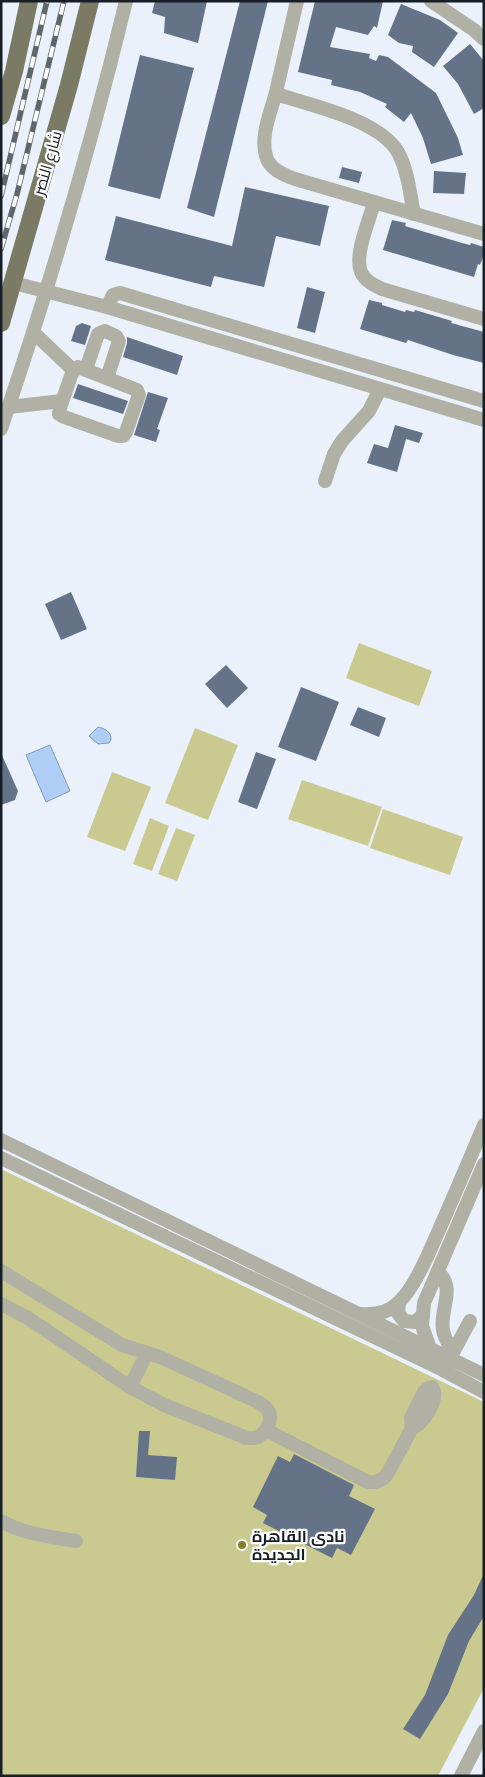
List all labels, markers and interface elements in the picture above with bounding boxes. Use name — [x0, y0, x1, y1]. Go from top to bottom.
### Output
street label: شارع النصر — [27, 128, 68, 199]
place label: نادى القاهرة الجديدة — [252, 1525, 344, 1565]
marker: نادى القاهرة الجديدة — [236, 1539, 248, 1551]

